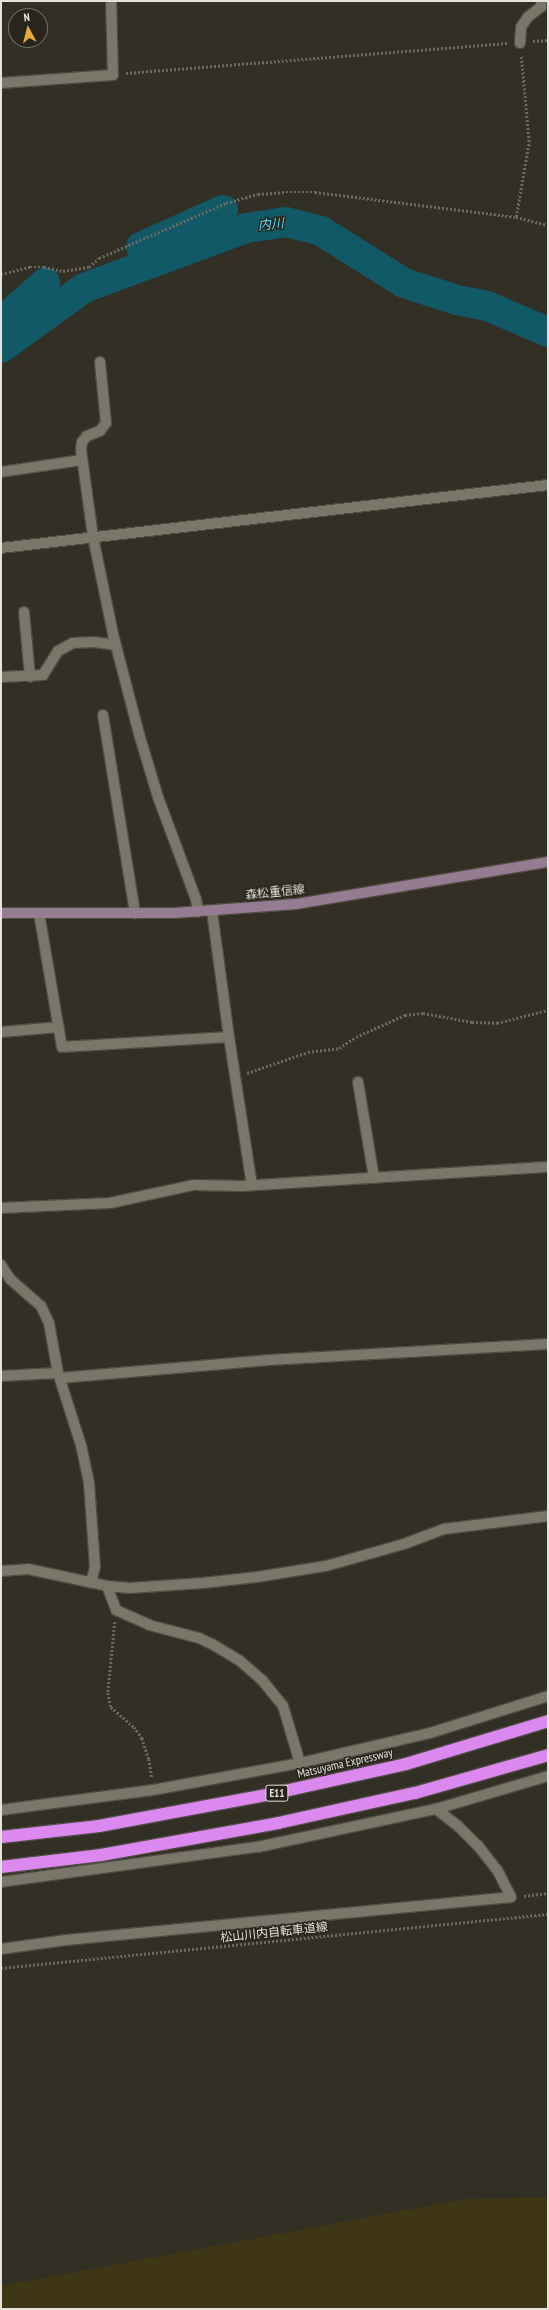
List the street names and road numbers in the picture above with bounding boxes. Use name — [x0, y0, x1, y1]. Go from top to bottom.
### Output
street label: 森松重信線 — [244, 882, 306, 902]
street label: Matsuyama Expressway — [296, 1745, 394, 1781]
road number: E11 — [265, 1784, 289, 1802]
street label: 松山川内自転車道線 — [220, 1919, 328, 1945]

